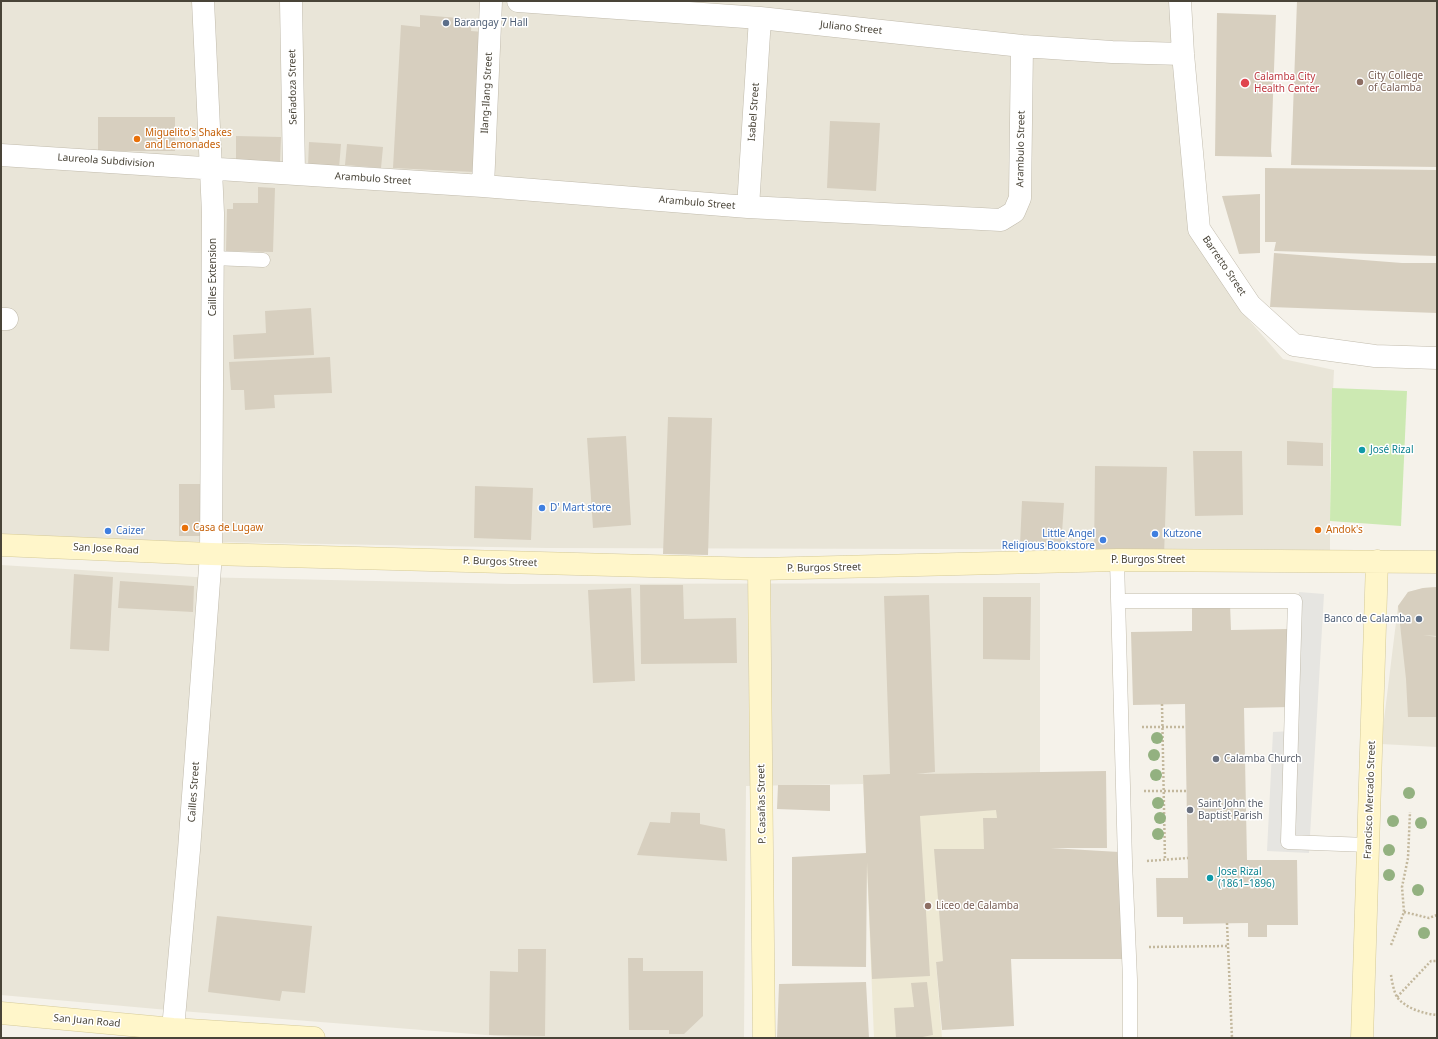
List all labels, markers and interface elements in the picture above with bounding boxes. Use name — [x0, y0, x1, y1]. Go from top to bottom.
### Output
place label: Barangay 7 Hall — [454, 17, 528, 29]
marker: Barangay 7 Hall — [441, 18, 451, 28]
street label: Juliano Street — [819, 19, 883, 37]
street label: Señadoza Street — [286, 49, 300, 125]
street label: Ilang-Ilang Street — [479, 52, 495, 134]
place label: City College of Calamba — [1368, 70, 1423, 94]
place label: Calamba City Health Center — [1254, 71, 1319, 94]
marker: Calamba City Health Center — [1239, 77, 1251, 89]
marker: City College of Calamba — [1355, 77, 1365, 87]
street label: Isabel Street — [746, 82, 762, 142]
street label: Arambulo Street — [1014, 111, 1028, 187]
place label: Miguelito's Shakes and Lemonades — [145, 127, 232, 150]
marker: Miguelito's Shakes and Lemonades — [132, 134, 142, 144]
street label: Laureola Subdivision — [57, 152, 155, 170]
street label: Arambulo Street — [334, 170, 412, 188]
street label: Arambulo Street — [658, 194, 736, 212]
street label: Barretto Street — [1200, 234, 1248, 298]
street label: Cailles Extension — [207, 238, 219, 316]
place label: José Rizal — [1370, 444, 1413, 456]
marker: José Rizal — [1357, 445, 1367, 455]
place label: D' Mart store — [550, 502, 611, 514]
marker: D' Mart store — [537, 503, 547, 513]
place label: Casa de Lugaw — [193, 522, 263, 534]
marker: Casa de Lugaw — [180, 523, 190, 533]
place label: Andok's — [1326, 524, 1363, 536]
place label: Caizer — [116, 525, 145, 537]
marker: Andok's — [1313, 525, 1323, 535]
marker: Caizer — [103, 526, 113, 536]
place label: Little Angel Religious Bookstore — [1002, 528, 1095, 552]
place label: Kutzone — [1163, 528, 1202, 540]
marker: Kutzone — [1150, 529, 1160, 539]
marker: Little Angel Religious Bookstore — [1098, 535, 1108, 545]
street label: San Jose Road — [73, 541, 139, 557]
street label: P. Burgos Street — [1111, 554, 1185, 566]
street label: P. Burgos Street — [463, 555, 537, 569]
street label: P. Burgos Street — [787, 561, 861, 575]
place label: Banco de Calamba — [1324, 613, 1411, 625]
marker: Banco de Calamba — [1414, 614, 1424, 624]
street label: Francisco Mercado Street — [1362, 741, 1378, 859]
place label: Calamba Church — [1224, 753, 1301, 765]
marker: Calamba Church — [1211, 754, 1221, 764]
street label: Cailles Street — [186, 761, 202, 823]
street label: P. Casañas Street — [755, 764, 769, 844]
place label: Saint John the Baptist Parish — [1198, 798, 1263, 822]
marker: Saint John the Baptist Parish — [1185, 805, 1195, 815]
place label: Jose Rizal (1861–1896) — [1218, 866, 1275, 890]
marker: Jose Rizal (1861–1896) — [1205, 873, 1215, 883]
place label: Liceo de Calamba — [936, 900, 1019, 912]
marker: Liceo de Calamba — [923, 901, 933, 911]
street label: San Juan Road — [53, 1012, 121, 1030]

